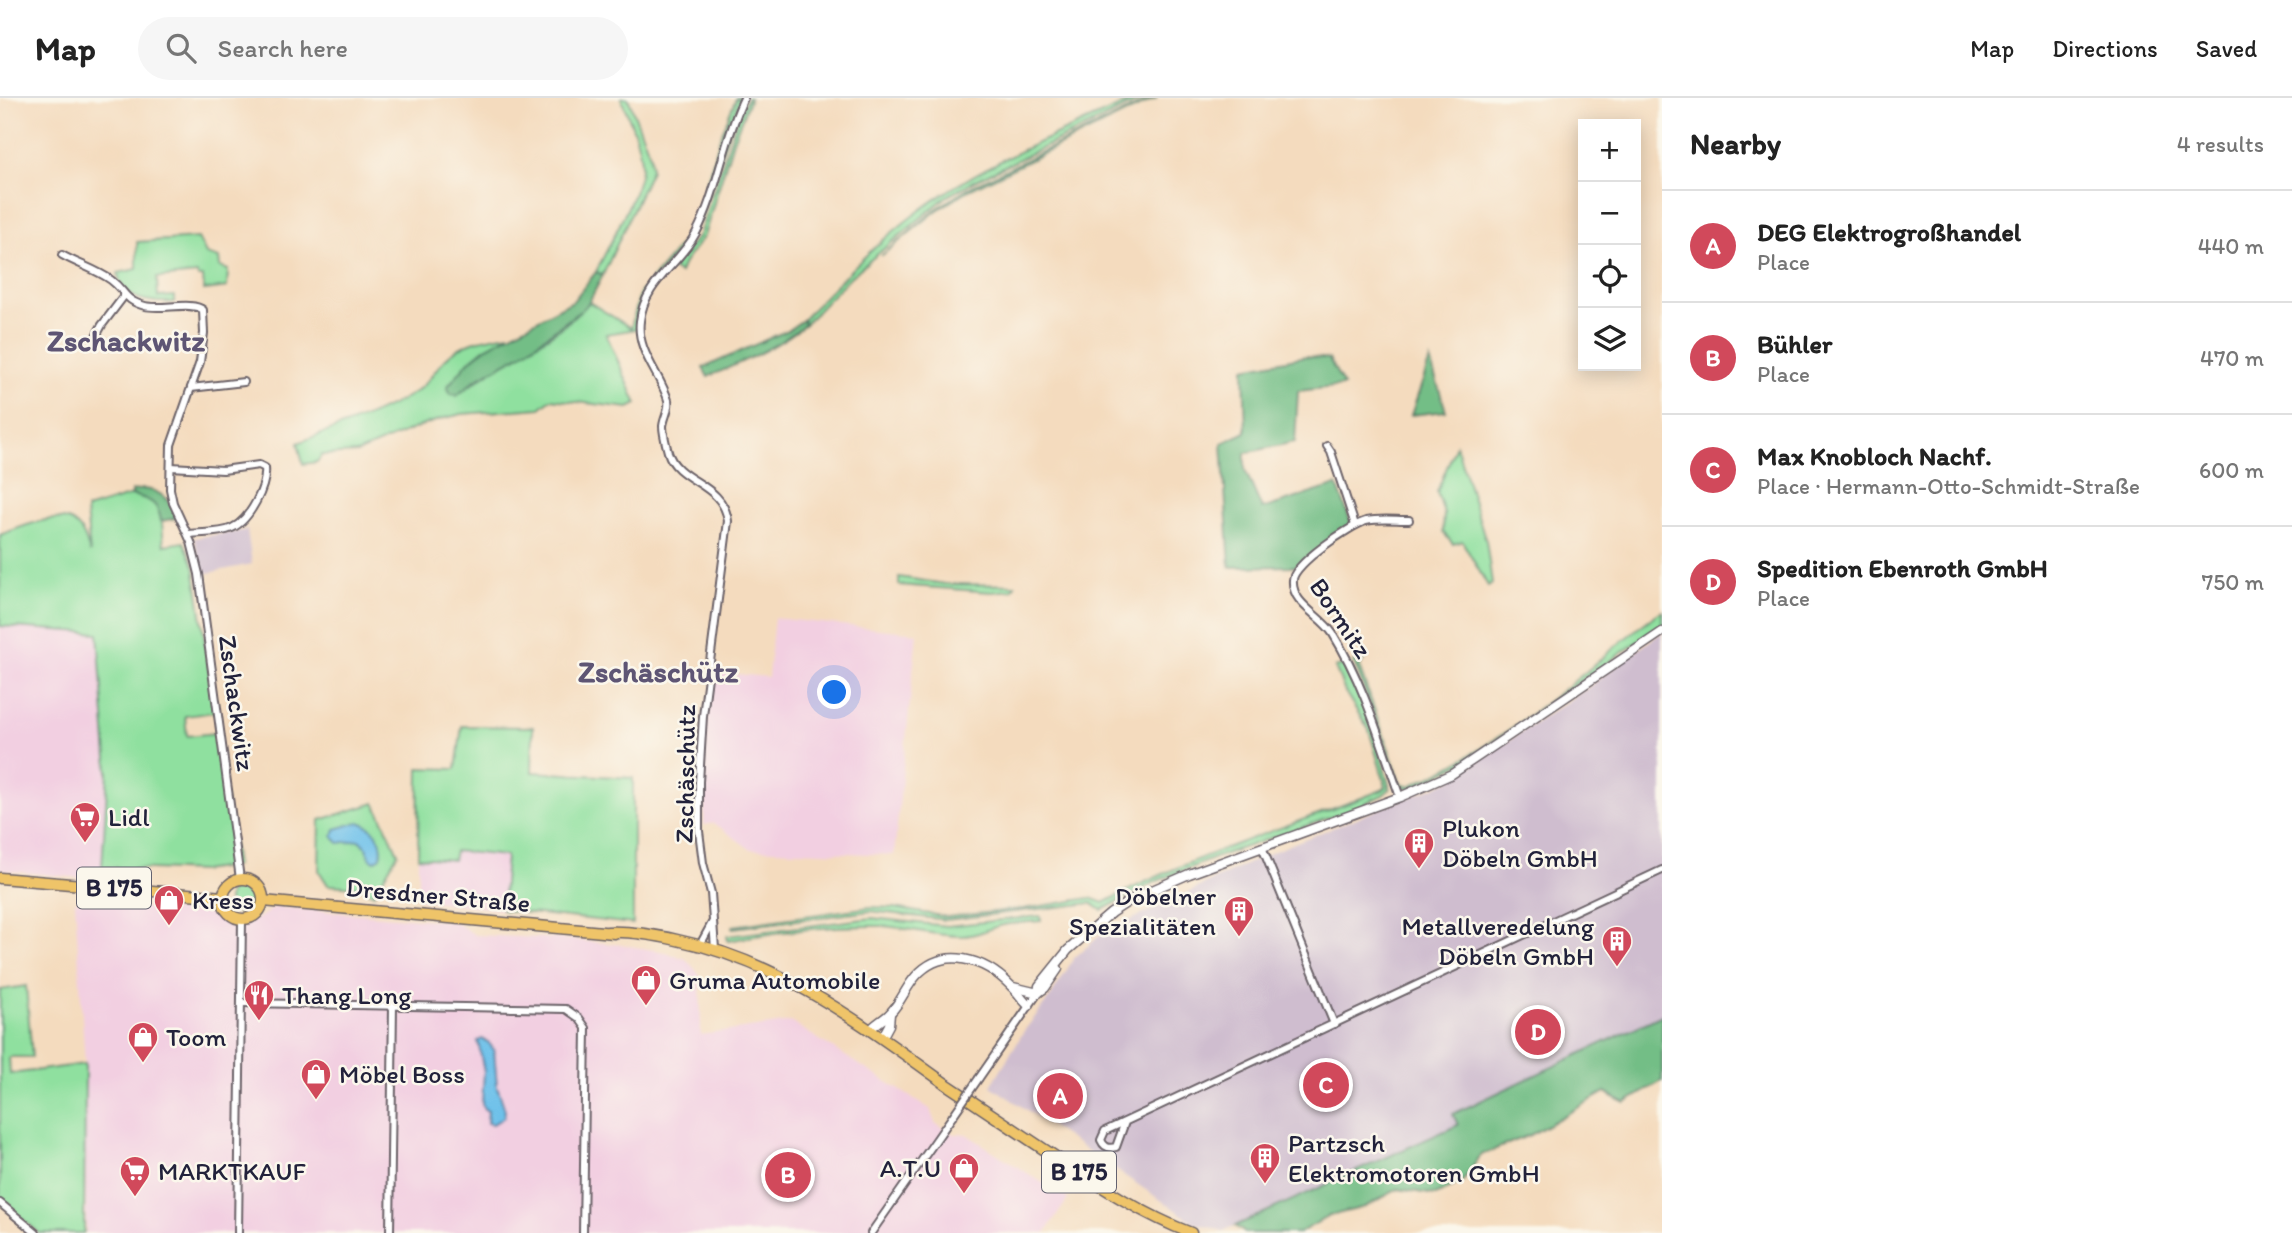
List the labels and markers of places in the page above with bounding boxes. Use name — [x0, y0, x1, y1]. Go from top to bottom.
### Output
supermarket icon: Lidl — [68, 800, 102, 844]
place label: Lidl — [108, 801, 150, 833]
place label: Plukon Döbeln GmbH — [1442, 812, 1598, 874]
building icon: Plukon Döbeln GmbH — [1402, 826, 1436, 870]
place label: Döbelner Spezialitäten — [1069, 880, 1217, 942]
shop icon: Kress — [152, 883, 186, 927]
place label: Kress — [192, 884, 254, 916]
building icon: Döbelner Spezialitäten — [1222, 894, 1256, 938]
place label: Metallveredelung Döbeln GmbH — [1402, 910, 1595, 972]
building icon: Metallveredelung Döbeln GmbH — [1600, 924, 1634, 968]
shop icon: Gruma Automobile — [629, 963, 663, 1007]
place label: Gruma Automobile — [669, 964, 880, 996]
restaurant icon: Thang Long — [242, 978, 276, 1022]
place label: Thang Long — [282, 979, 412, 1011]
pin: D — [1515, 1006, 1561, 1058]
shop icon: Toom — [126, 1020, 160, 1064]
place label: Toom — [166, 1021, 227, 1053]
shop icon: Möbel Boss — [299, 1057, 333, 1101]
place label: Möbel Boss — [339, 1058, 465, 1090]
pin: C — [1303, 1059, 1349, 1111]
pin: A — [1037, 1070, 1083, 1122]
place label: Partzsch Elektromotoren GmbH — [1288, 1127, 1540, 1189]
building icon: Partzsch Elektromotoren GmbH — [1248, 1141, 1282, 1185]
pin: B — [765, 1149, 811, 1201]
shop icon: A.T.U — [947, 1151, 981, 1195]
place label: A.T.U — [880, 1152, 941, 1184]
supermarket icon: MARKTKAUF — [118, 1154, 152, 1198]
place label: MARKTKAUF — [158, 1155, 307, 1187]

